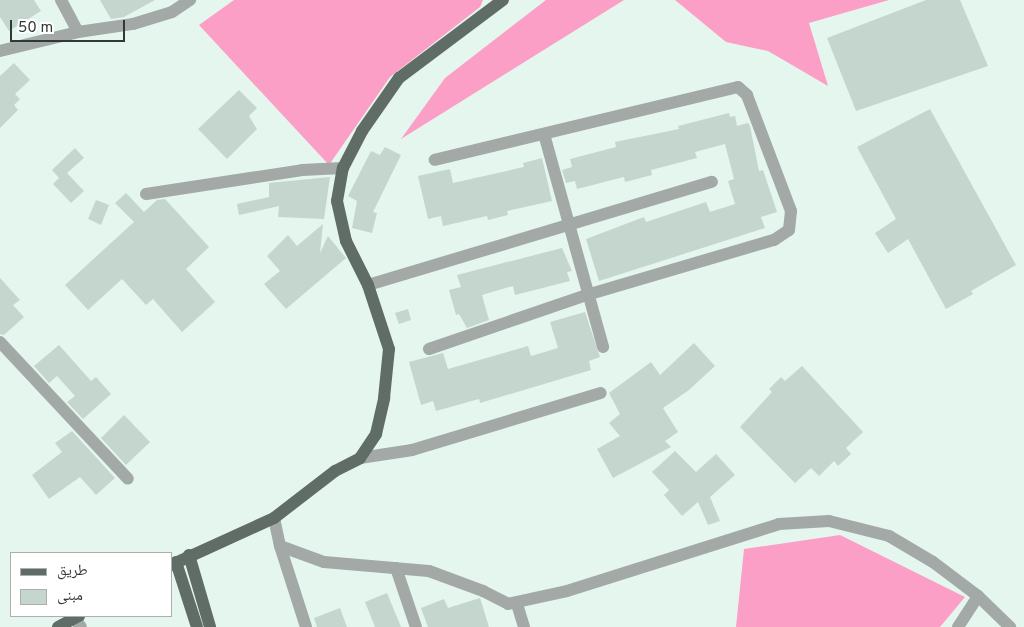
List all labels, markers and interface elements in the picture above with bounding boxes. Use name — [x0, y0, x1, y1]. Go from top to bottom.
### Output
scale bar — [12, 10, 128, 42]
text: 50 m — [18, 19, 53, 38]
legend — [10, 552, 172, 617]
text: طريق — [57, 562, 88, 581]
text: مبنى — [57, 587, 83, 606]

